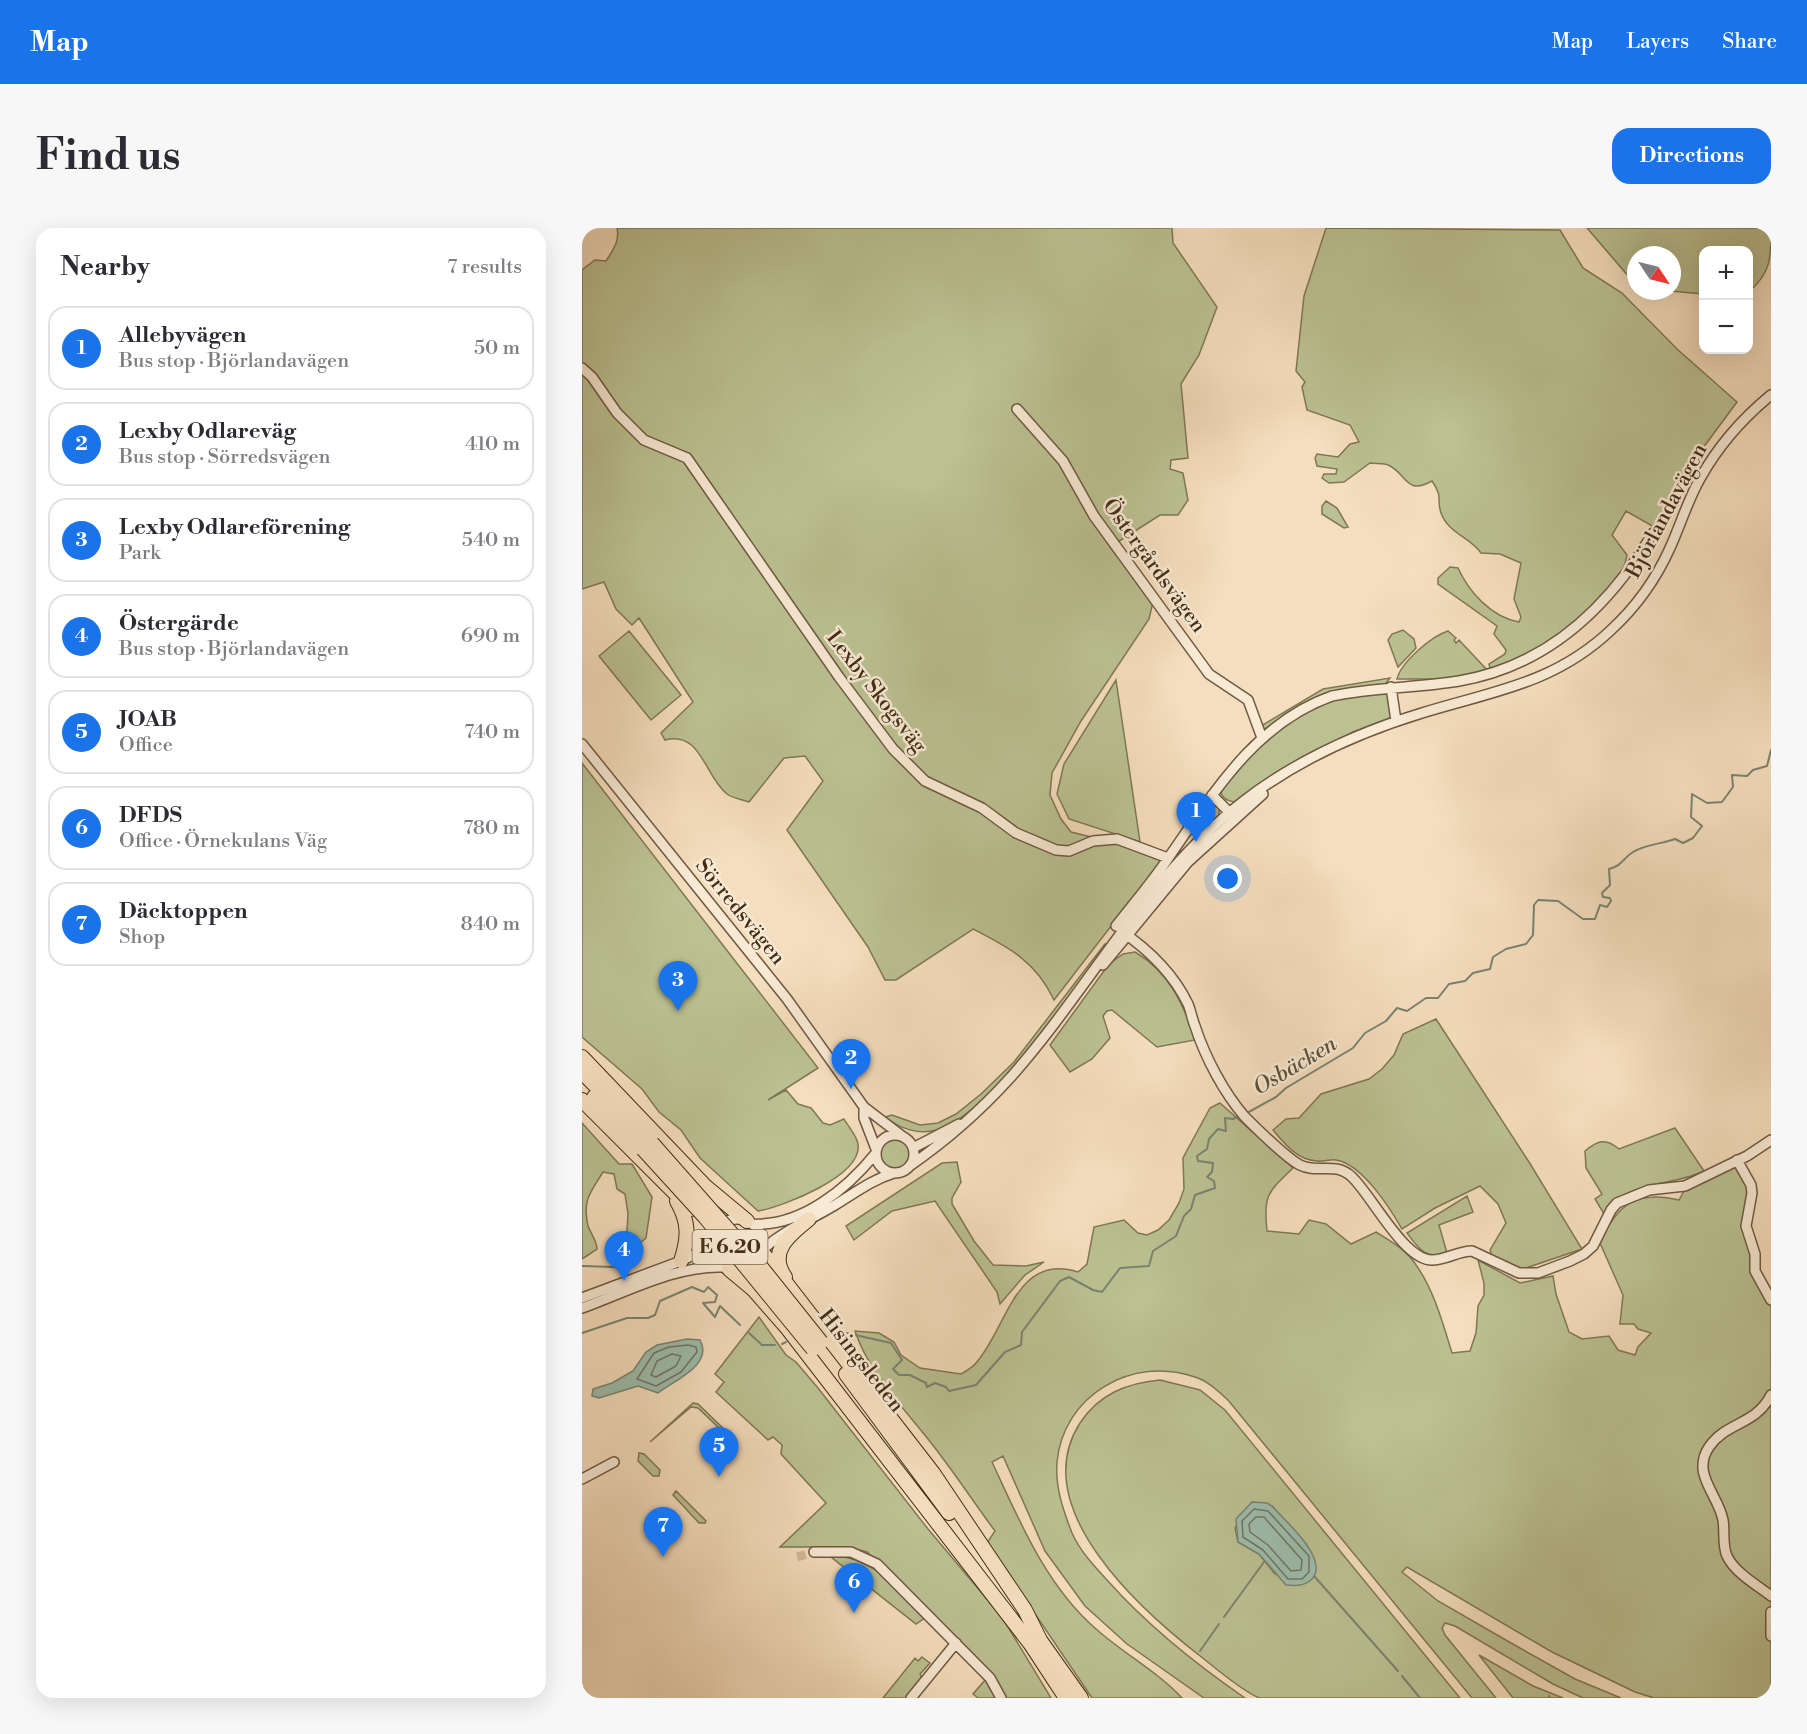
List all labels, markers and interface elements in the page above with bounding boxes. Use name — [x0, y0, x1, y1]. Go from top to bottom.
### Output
text: Map — [30, 25, 89, 60]
text: Map — [1552, 29, 1593, 55]
text: Layers — [1626, 29, 1689, 55]
text: Share — [1722, 29, 1777, 55]
button: Directions — [1612, 128, 1771, 184]
text: Find us — [36, 130, 180, 183]
north arrow — [1627, 246, 1681, 300]
map controls — [1699, 246, 1753, 354]
button: + — [1699, 246, 1753, 300]
text: Nearby — [60, 251, 150, 283]
text: 7 results — [447, 255, 522, 280]
button: − — [1699, 300, 1753, 354]
text: Allebyvägen — [119, 322, 246, 349]
text: 1 — [77, 336, 86, 361]
text: 50 m — [474, 336, 520, 361]
text: Bus stop · Björlandavägen — [119, 349, 349, 374]
text: Lexby Odlareväg — [119, 418, 296, 445]
text: 2 — [75, 432, 88, 457]
text: 410 m — [465, 432, 520, 457]
street label: Björlandavägen — [1620, 439, 1714, 584]
text: Bus stop · Sörredsvägen — [119, 445, 330, 470]
street label: Östergårdsvägen — [1097, 493, 1213, 638]
text: Lexby Odlareförening — [119, 514, 350, 541]
text: 3 — [75, 528, 88, 553]
text: 540 m — [462, 528, 520, 553]
text: Park — [119, 541, 161, 566]
text: Östergärde — [119, 610, 239, 637]
text: 4 — [75, 624, 88, 649]
text: 690 m — [461, 624, 520, 649]
street label: Lexby Skogsväg — [820, 626, 932, 759]
text: Bus stop · Björlandavägen — [119, 637, 349, 662]
text: JOAB — [119, 706, 177, 733]
text: 5 — [75, 720, 88, 745]
text: 740 m — [464, 720, 520, 745]
text: Office — [119, 733, 173, 758]
pin: 1 — [1176, 792, 1216, 842]
text: DFDS — [119, 802, 182, 829]
text: 6 — [75, 816, 88, 841]
text: 780 m — [463, 816, 520, 841]
text: Office · Örnekulans Väg — [119, 829, 327, 854]
street label: Sörredsvägen — [689, 854, 791, 971]
your location — [1213, 864, 1242, 893]
text: Däcktoppen — [119, 898, 248, 925]
text: 7 — [76, 912, 87, 937]
text: 840 m — [461, 912, 520, 937]
text: Shop — [119, 925, 165, 950]
pin: 3 — [658, 962, 698, 1011]
water label: Osbäcken — [1248, 1030, 1342, 1101]
pin: 2 — [832, 1040, 870, 1089]
road number: E 6.20 — [692, 1230, 768, 1264]
pin: 4 — [604, 1232, 644, 1281]
street label: Hisingsleden — [812, 1304, 910, 1418]
pin: 5 — [700, 1428, 738, 1477]
pin: 7 — [644, 1508, 682, 1557]
pin: 6 — [834, 1564, 874, 1613]

